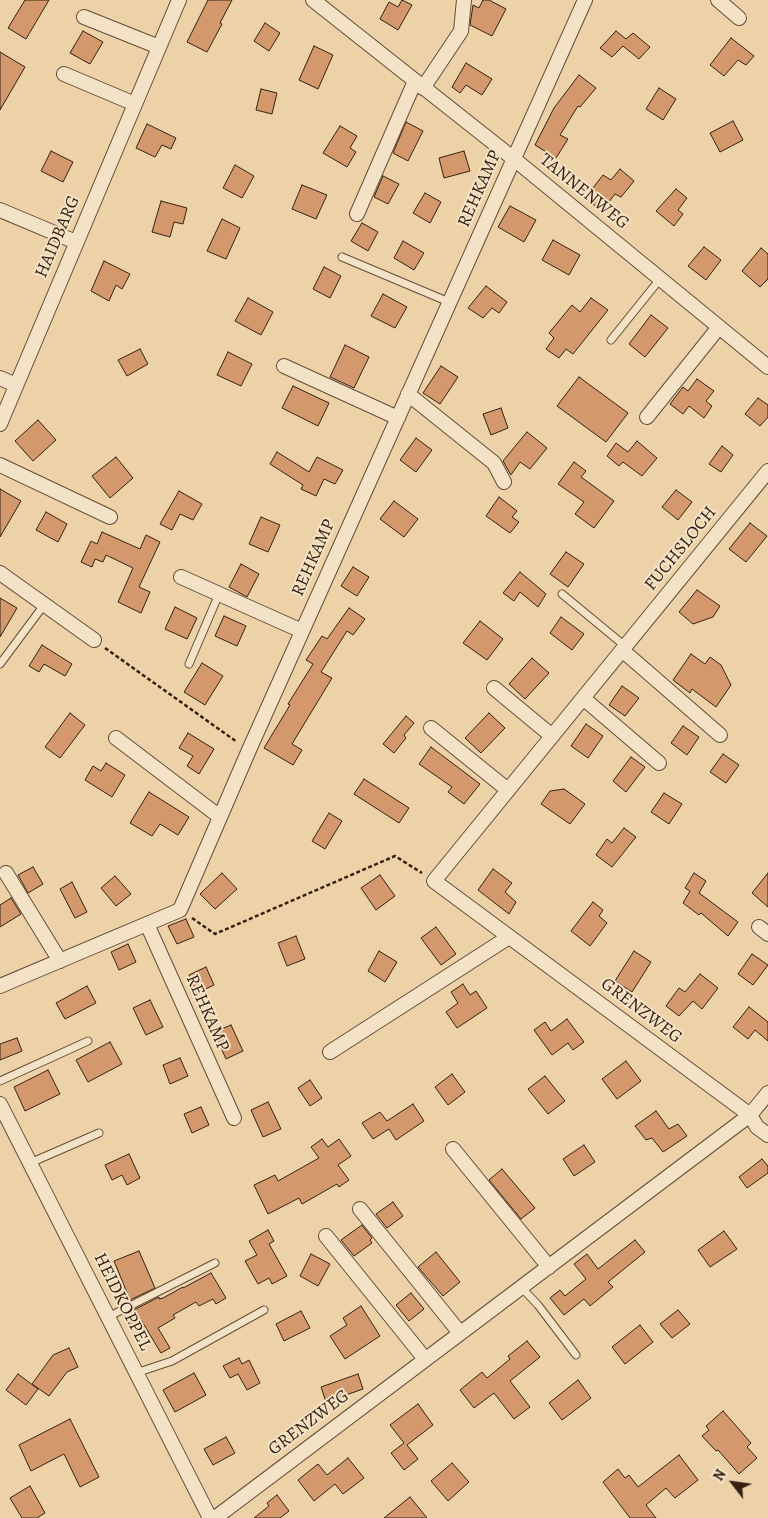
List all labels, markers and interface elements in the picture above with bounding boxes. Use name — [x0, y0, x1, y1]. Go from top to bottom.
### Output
street label: REHKAMP — [453, 147, 507, 231]
street label: TANNENWEG — [535, 149, 633, 235]
street label: HAIDBARG — [31, 193, 85, 281]
street label: FUCHSLOCH — [640, 502, 722, 596]
street label: REHKAMP — [287, 516, 341, 600]
street label: REHKAMP — [180, 971, 234, 1055]
street label: GRENZWEG — [596, 974, 686, 1048]
street label: HEIDKOPPEL — [88, 1250, 156, 1354]
street label: GRENZWEG — [264, 1386, 354, 1460]
north arrow — [708, 1458, 758, 1508]
text: N — [709, 1466, 730, 1484]

